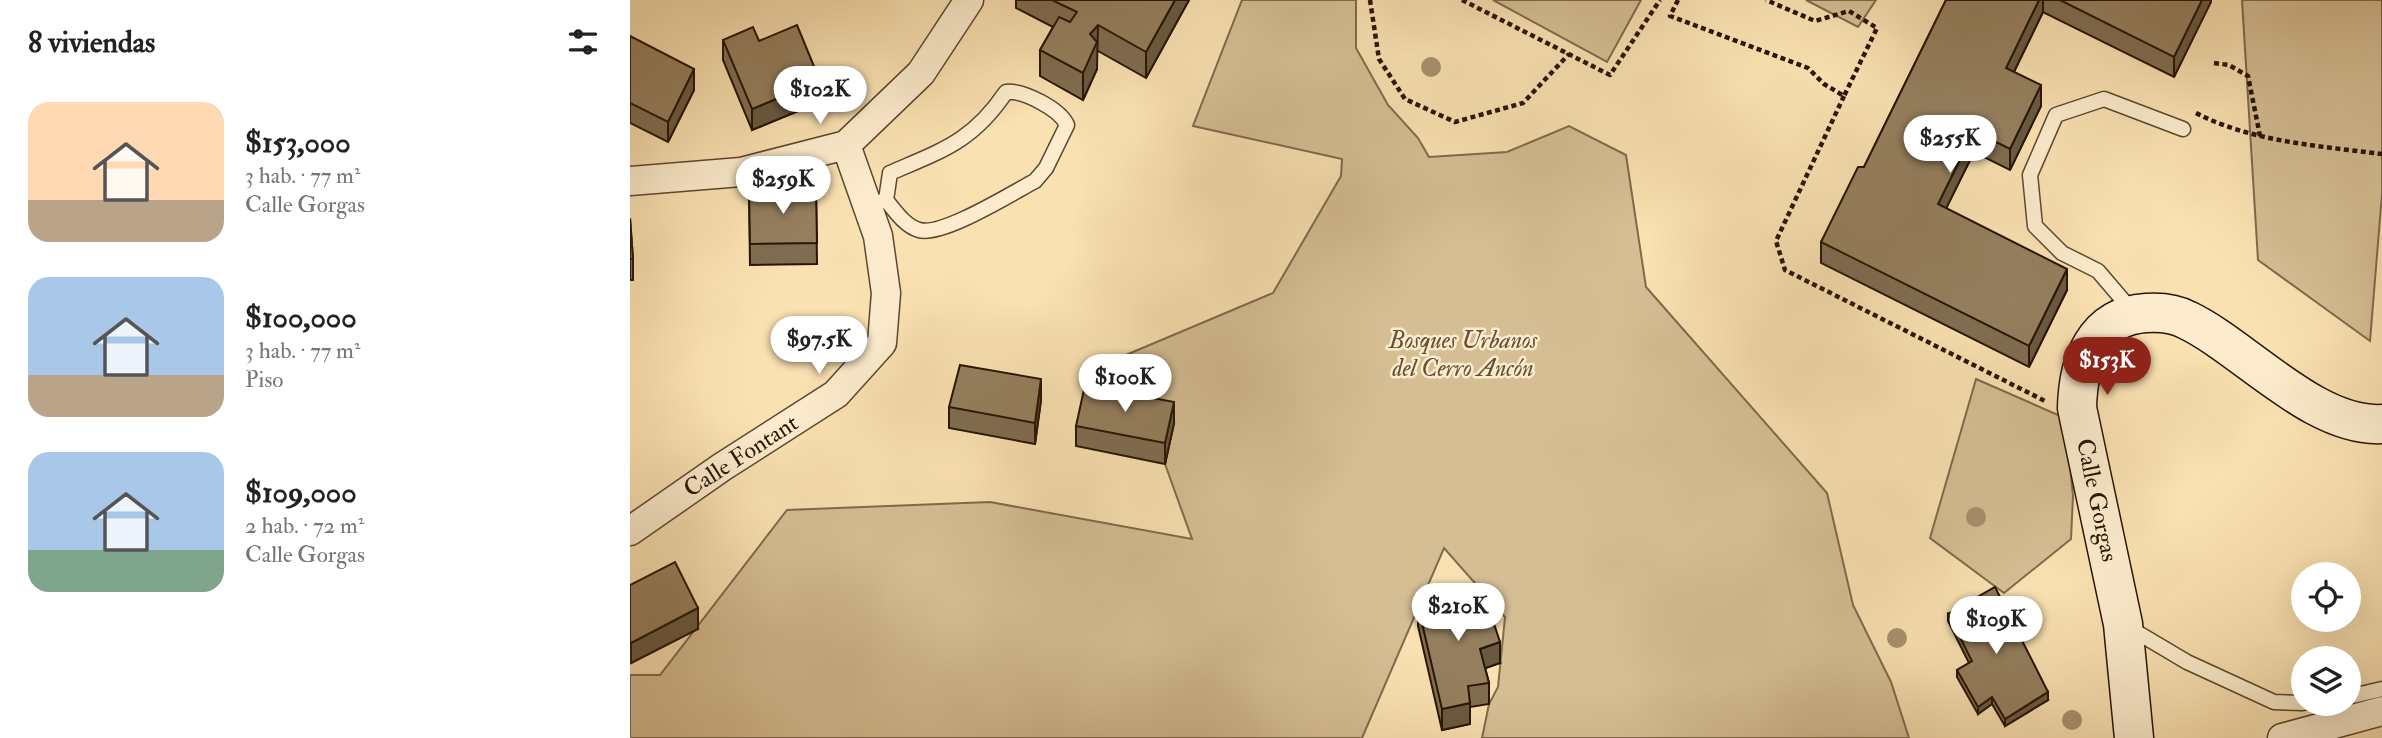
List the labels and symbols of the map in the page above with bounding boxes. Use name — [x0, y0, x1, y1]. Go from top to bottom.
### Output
pin: $102K — [771, 66, 869, 126]
pin: $255K — [1901, 116, 1999, 175]
pin: $259K — [734, 156, 832, 216]
pin: $97.5K — [762, 316, 876, 376]
park label: Bosques Urbanos del Cerro Ancón — [1388, 325, 1538, 384]
pin: $153K — [2058, 338, 2156, 397]
pin: $100K — [1076, 354, 1174, 414]
street label: Calle Fontant — [678, 407, 804, 505]
street label: Calle Gorgas — [2069, 436, 2125, 564]
pin: $210K — [1409, 584, 1507, 643]
pin: $109K — [1947, 596, 2045, 656]

